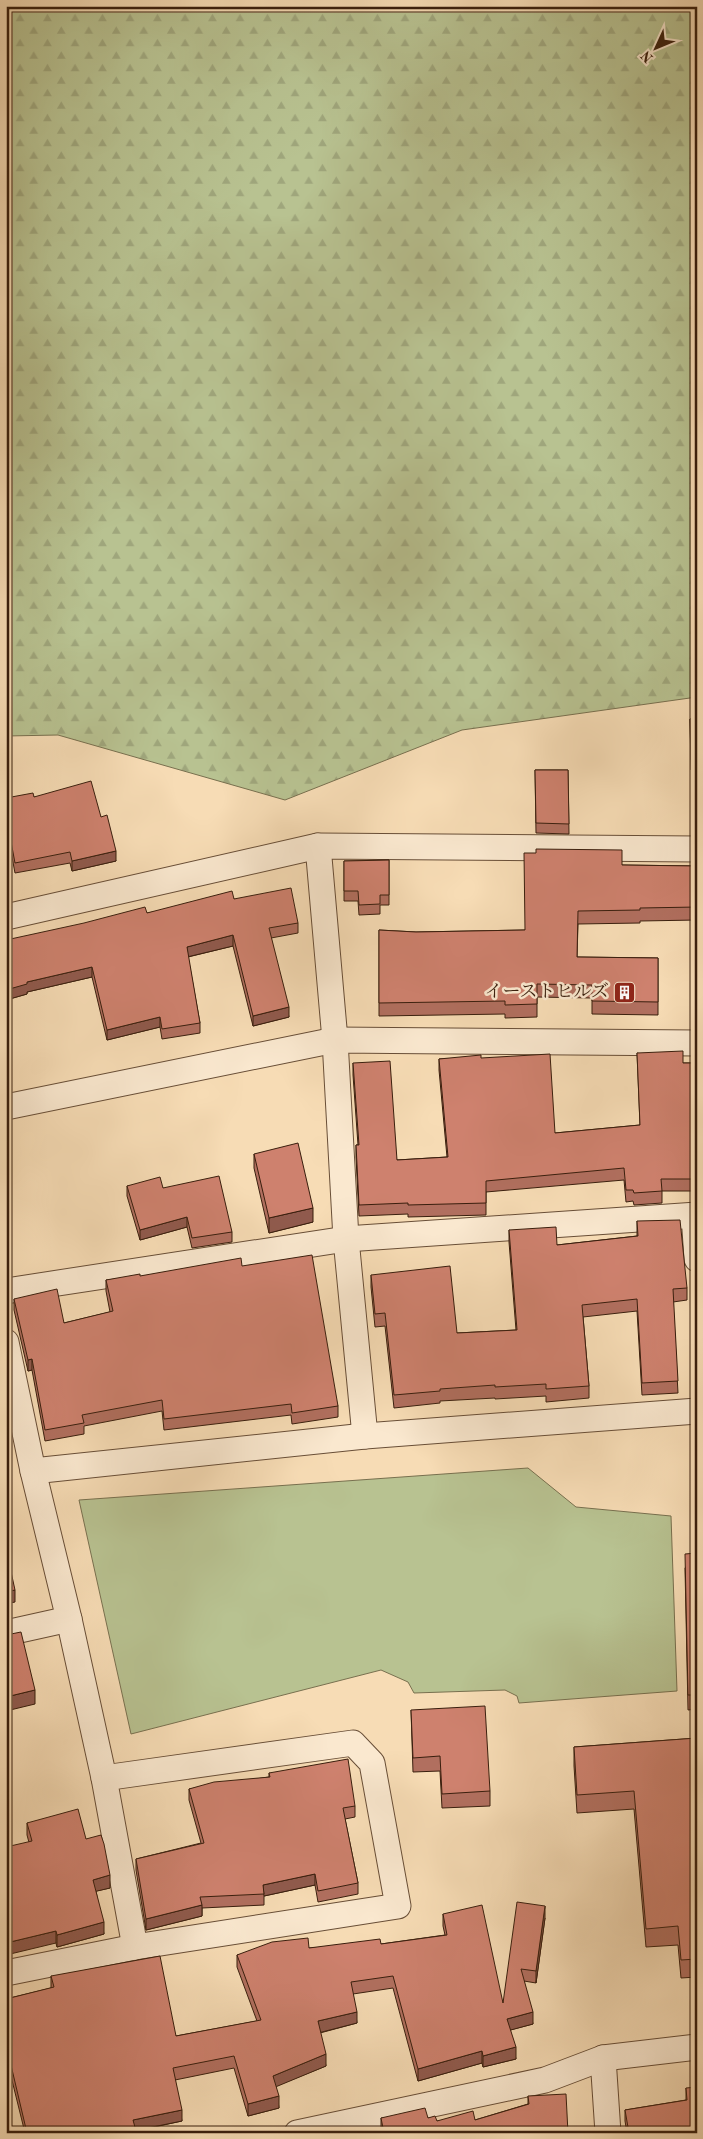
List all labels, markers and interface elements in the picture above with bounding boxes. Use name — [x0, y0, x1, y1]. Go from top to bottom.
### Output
north arrow — [630, 22, 680, 72]
text: N — [638, 47, 656, 65]
building icon: イーストヒルズ — [613, 980, 637, 1004]
place label: イーストヒルズ — [484, 982, 609, 1001]

